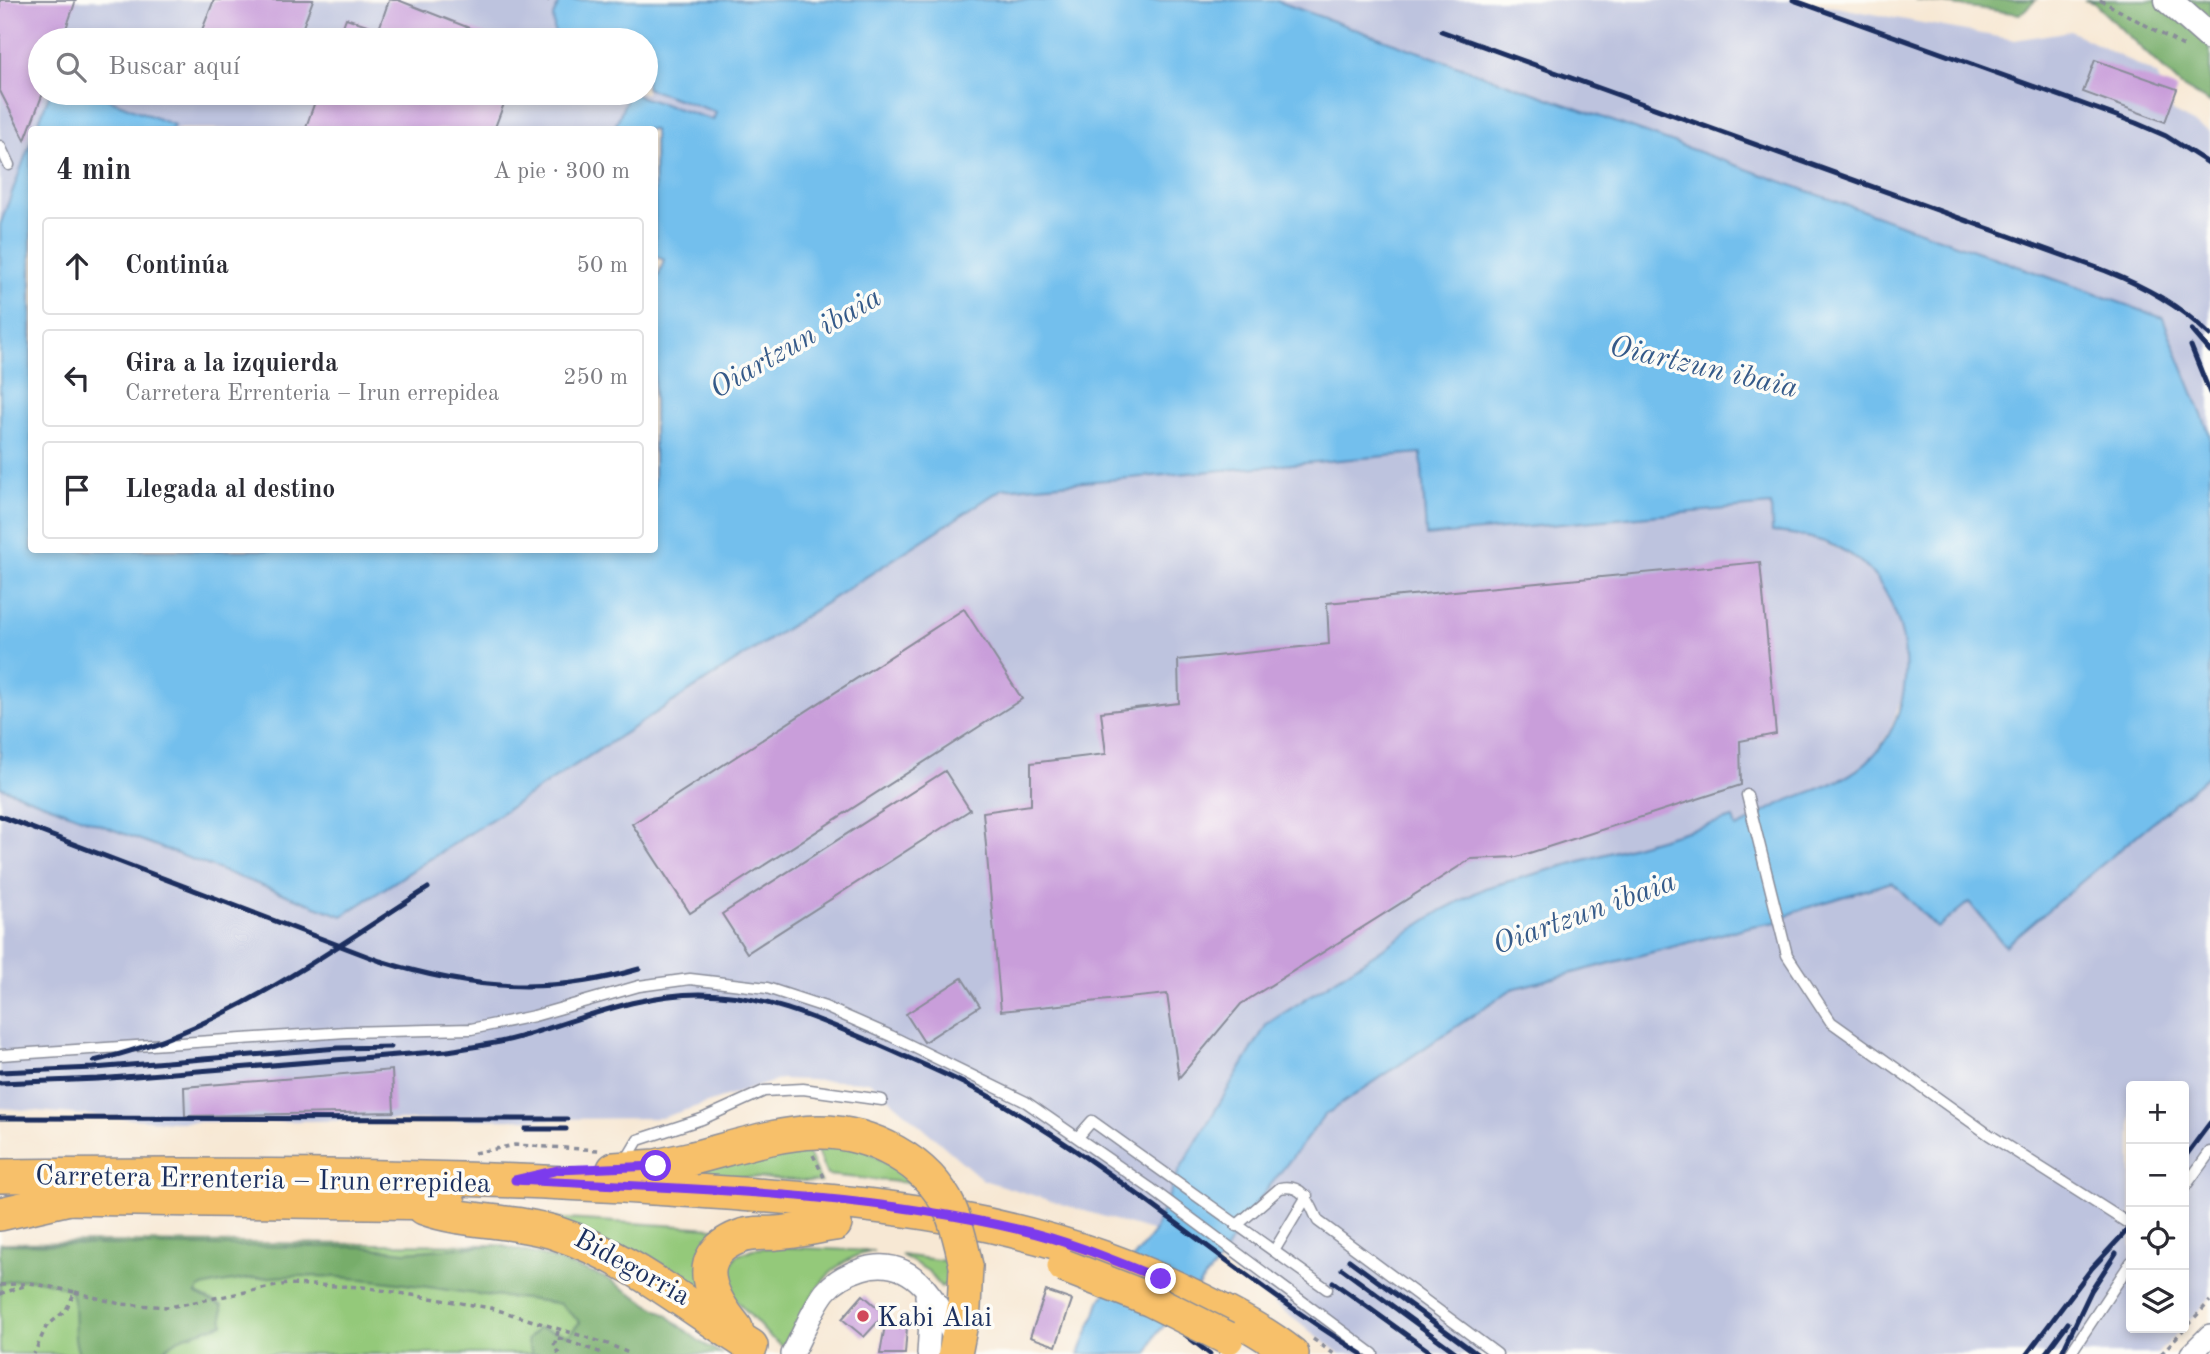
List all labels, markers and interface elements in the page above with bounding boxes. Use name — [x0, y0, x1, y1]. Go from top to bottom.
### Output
search box — [28, 28, 658, 105]
icon: search — [52, 48, 90, 86]
text: Buscar aquí — [108, 54, 240, 80]
text: 4 min — [56, 156, 131, 186]
text: A pie · 300 m — [493, 160, 630, 183]
icon: ahead — [58, 247, 96, 285]
text: Continúa — [125, 253, 229, 279]
text: 50 m — [577, 254, 628, 277]
water label: Oiartzun ibaia — [705, 283, 887, 405]
water label: Oiartzun ibaia — [1606, 332, 1801, 404]
text: Gira a la izquierda — [125, 351, 338, 377]
icon: left — [58, 359, 96, 397]
text: 250 m — [563, 366, 628, 389]
text: Carretera Errenteria – Irun errepidea — [125, 382, 499, 405]
icon: arrive — [58, 471, 96, 509]
text: Llegada al destino — [125, 477, 335, 503]
water label: Oiartzun ibaia — [1489, 867, 1680, 961]
map controls — [2126, 1081, 2189, 1333]
button: + — [2126, 1081, 2189, 1144]
button: − — [2126, 1144, 2189, 1207]
route start — [640, 1150, 671, 1181]
street label: Carretera Errenteria – Irun errepidea — [35, 1163, 491, 1199]
button: locate — [2126, 1207, 2189, 1270]
street label: Bidegorria — [569, 1225, 694, 1312]
route end — [1145, 1263, 1176, 1294]
button: layers — [2126, 1270, 2189, 1333]
place label: Kabi Alai — [877, 1305, 992, 1333]
marker: Kabi Alai — [855, 1308, 871, 1324]

